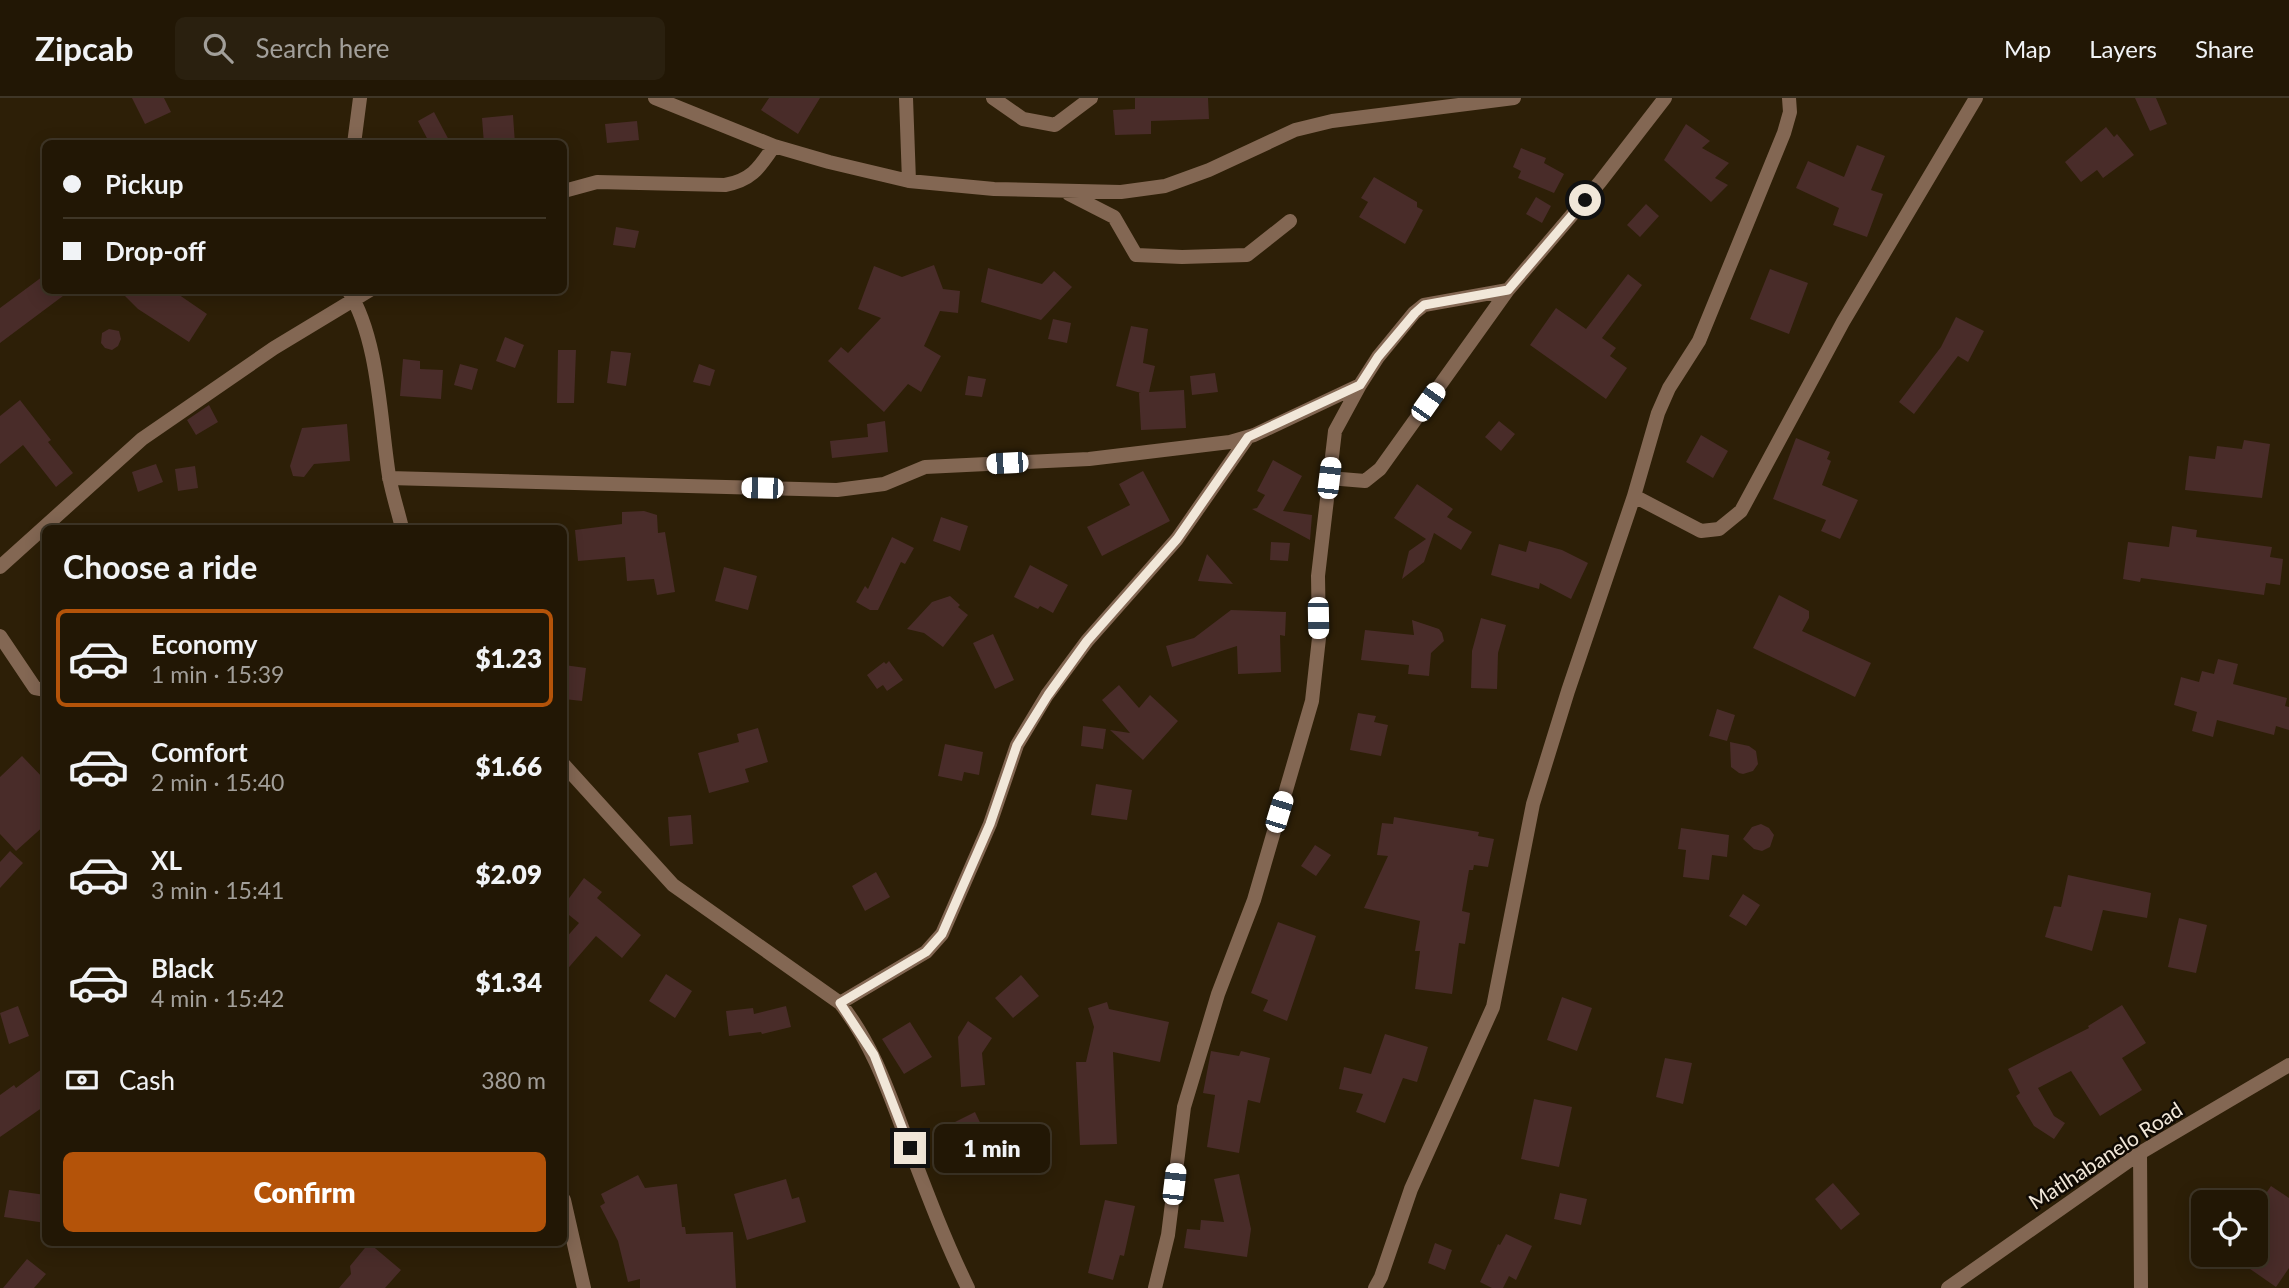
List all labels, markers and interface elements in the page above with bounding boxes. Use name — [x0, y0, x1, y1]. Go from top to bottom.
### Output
search box — [175, 17, 665, 80]
text: Zipcab — [35, 28, 133, 68]
icon: search — [199, 29, 237, 67]
text: Search here — [255, 32, 390, 64]
text: Map — [2004, 34, 2051, 63]
text: Layers — [2089, 34, 2157, 63]
text: Share — [2195, 34, 2254, 63]
text: Pickup — [105, 168, 184, 200]
route start — [1569, 184, 1601, 216]
text: Drop-off — [105, 235, 206, 267]
car — [1408, 379, 1449, 425]
car — [986, 451, 1029, 475]
car — [1317, 456, 1342, 500]
car — [741, 477, 784, 499]
text: Choose a ride — [63, 547, 257, 586]
car — [1308, 597, 1329, 639]
icon: car — [67, 627, 130, 690]
text: Economy — [151, 628, 257, 660]
text: $1.23 — [475, 642, 542, 674]
text: 1 min · 15:39 — [151, 660, 284, 688]
icon: car — [67, 735, 130, 798]
text: Comfort — [151, 736, 248, 768]
text: $1.66 — [475, 750, 542, 782]
text: 2 min · 15:40 — [151, 768, 284, 796]
car — [1263, 789, 1296, 835]
icon: car — [67, 843, 130, 906]
text: XL — [151, 844, 182, 876]
text: $2.09 — [475, 858, 542, 890]
text: 3 min · 15:41 — [151, 876, 284, 904]
icon: car — [67, 951, 130, 1014]
text: Black — [151, 952, 214, 984]
text: $1.34 — [475, 966, 542, 998]
text: 4 min · 15:42 — [151, 984, 284, 1012]
icon: cash — [63, 1061, 101, 1099]
text: Cash — [119, 1064, 175, 1096]
text: 380 m — [481, 1066, 546, 1094]
street label: Matlhabanelo Road — [2024, 1096, 2186, 1214]
callout: 1 min — [934, 1124, 1050, 1172]
route end — [894, 1132, 926, 1164]
text: 1 min — [963, 1134, 1021, 1162]
button: Confirm — [63, 1152, 546, 1232]
car — [1162, 1162, 1187, 1206]
map controls — [2191, 1190, 2268, 1267]
button: locate — [2191, 1190, 2268, 1267]

